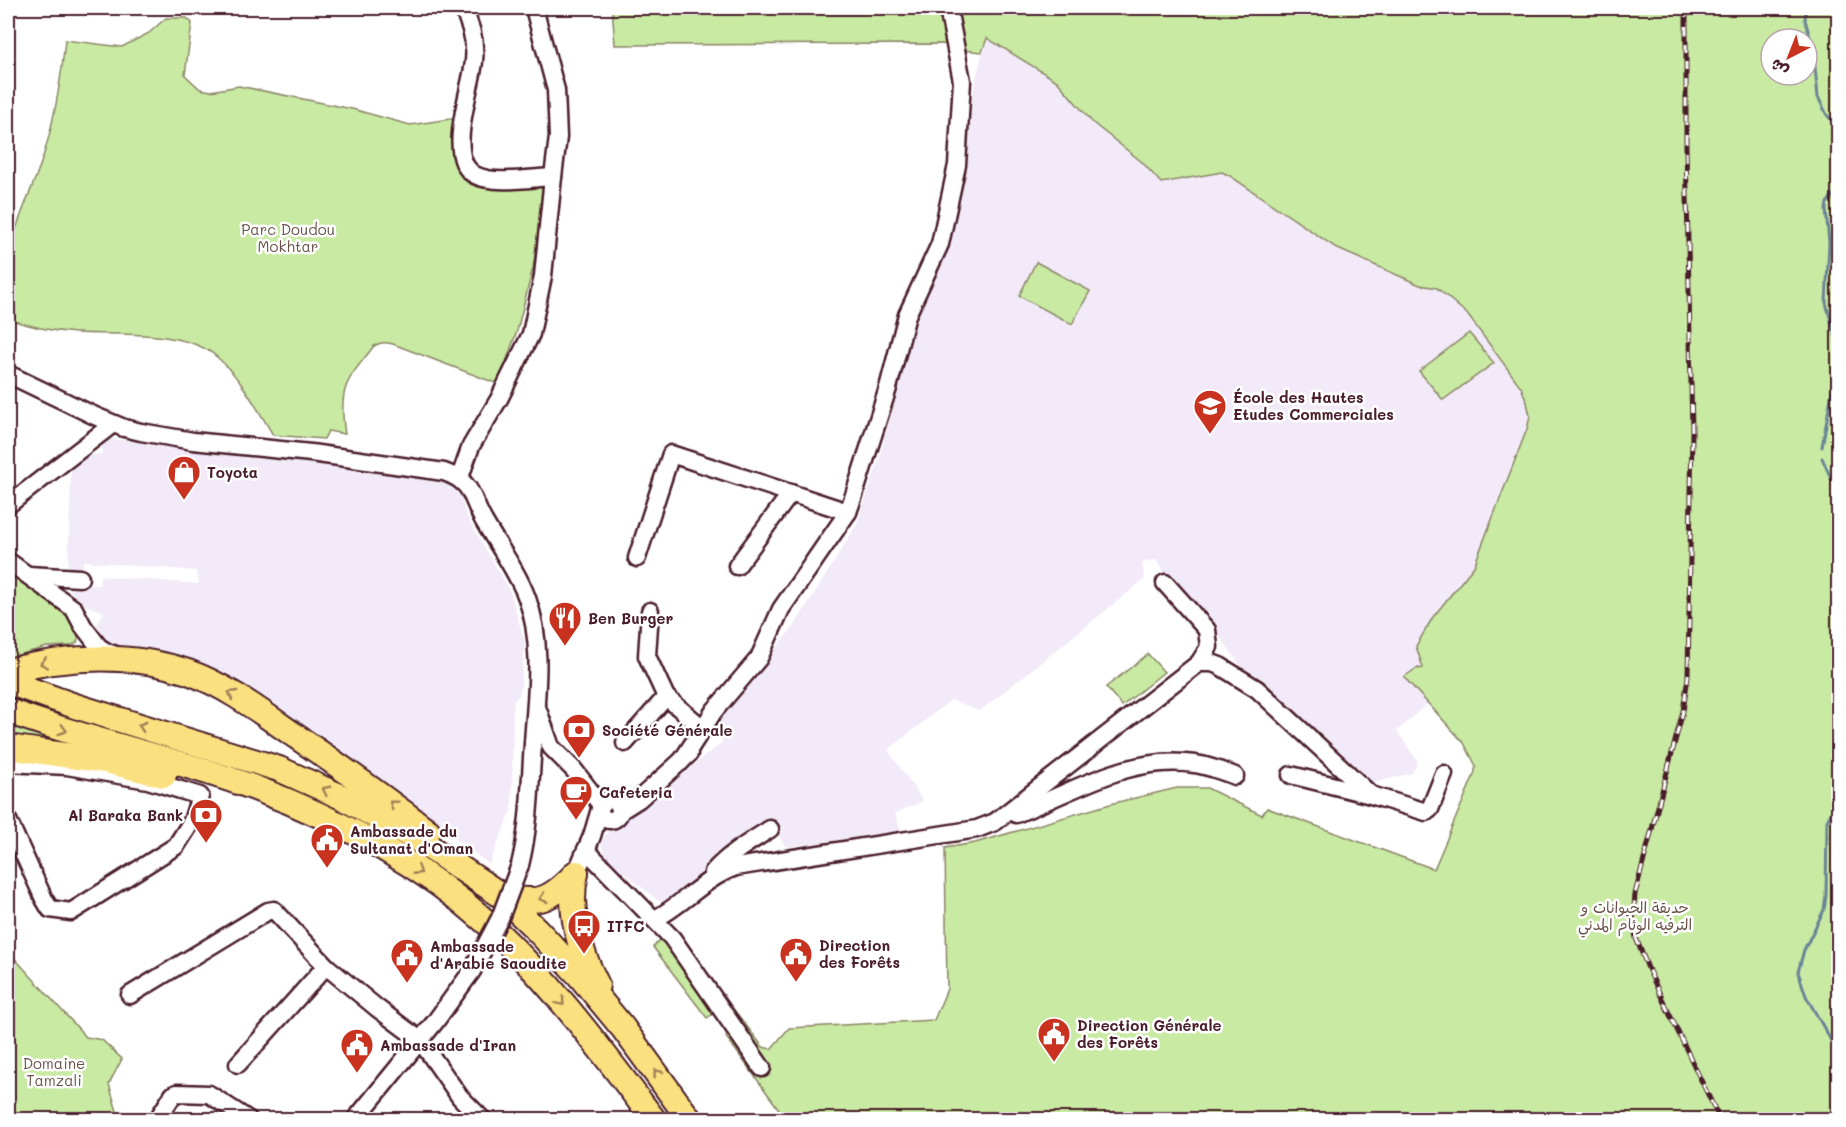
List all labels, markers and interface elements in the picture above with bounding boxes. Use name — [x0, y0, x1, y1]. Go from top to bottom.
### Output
north arrow — [1759, 27, 1819, 87]
text: ش — [1765, 55, 1792, 82]
park label: Parc Doudou Mokhtar — [241, 219, 335, 256]
place label: École des Hautes Etudes Commerciales — [1233, 387, 1394, 424]
school or university icon: École des Hautes Etudes Commerciales — [1192, 388, 1228, 435]
shop icon: Toyota — [166, 454, 202, 501]
place label: Toyota — [207, 462, 258, 482]
restaurant icon: Ben Burger — [547, 600, 583, 647]
place label: Ben Burger — [588, 608, 673, 628]
one-way arrow — [40, 656, 50, 669]
one-way arrow — [228, 690, 238, 701]
bank icon: Société Générale — [561, 712, 597, 759]
place label: Société Générale — [602, 720, 733, 740]
one-way arrow — [137, 721, 148, 733]
one-way arrow — [57, 723, 68, 735]
cafe icon: Cafeteria — [558, 774, 594, 821]
place label: Cafeteria — [599, 782, 672, 802]
one-way arrow — [322, 785, 333, 797]
bank icon: Al Baraka Bank — [188, 797, 224, 844]
one-way arrow — [389, 800, 400, 811]
place label: Al Baraka Bank — [68, 805, 183, 825]
place label: Ambassade du Sultanat d'Oman — [350, 821, 473, 858]
public building icon: Ambassade du Sultanat d'Oman — [309, 822, 345, 869]
one-way arrow — [412, 864, 422, 876]
one-way arrow — [538, 891, 549, 903]
park label: حديقة الحيوانات و الترفيه الوئام المدني — [1578, 897, 1692, 938]
bus stop icon: ITFC — [566, 908, 602, 955]
place label: ITFC — [607, 916, 644, 936]
place label: Direction des Forêts — [819, 935, 900, 972]
place label: Ambassade d'Arabie Saoudite — [430, 936, 566, 973]
public building icon: Direction des Forêts — [778, 936, 814, 983]
public building icon: Ambassade d'Arabie Saoudite — [389, 937, 425, 984]
one-way arrow — [554, 995, 565, 1006]
place label: Direction Générale des Forêts — [1077, 1015, 1222, 1052]
public building icon: Direction Générale des Forêts — [1036, 1016, 1072, 1063]
public building icon: Ambassade d'Iran — [339, 1027, 375, 1074]
place label: Ambassade d'Iran — [380, 1035, 516, 1055]
park label: Domaine Tamzali — [23, 1053, 85, 1090]
one-way arrow — [653, 1069, 664, 1080]

